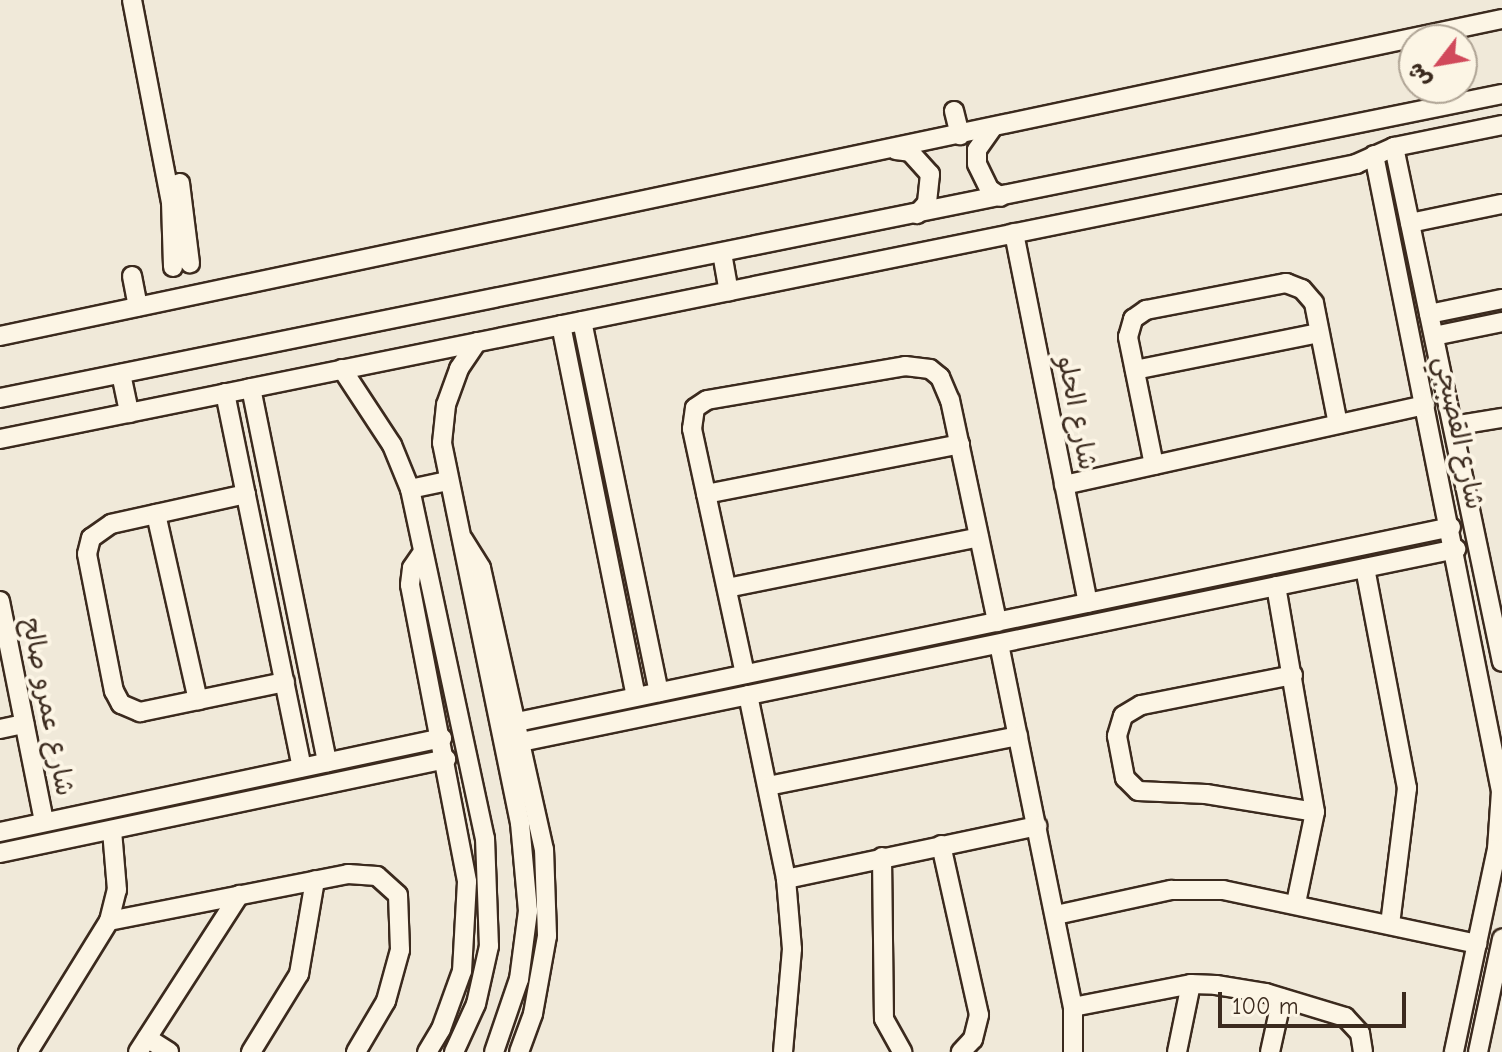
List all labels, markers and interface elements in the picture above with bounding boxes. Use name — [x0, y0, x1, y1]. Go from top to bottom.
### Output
north arrow — [1398, 24, 1478, 104]
text: ش — [1402, 58, 1437, 92]
street label: شارع الحلو — [1050, 353, 1102, 473]
street label: شارع القصبجي — [1427, 354, 1489, 512]
street label: شارع عمرو صالح — [14, 615, 80, 799]
scale bar — [1222, 976, 1410, 1026]
text: 100 m — [1232, 992, 1299, 1020]

